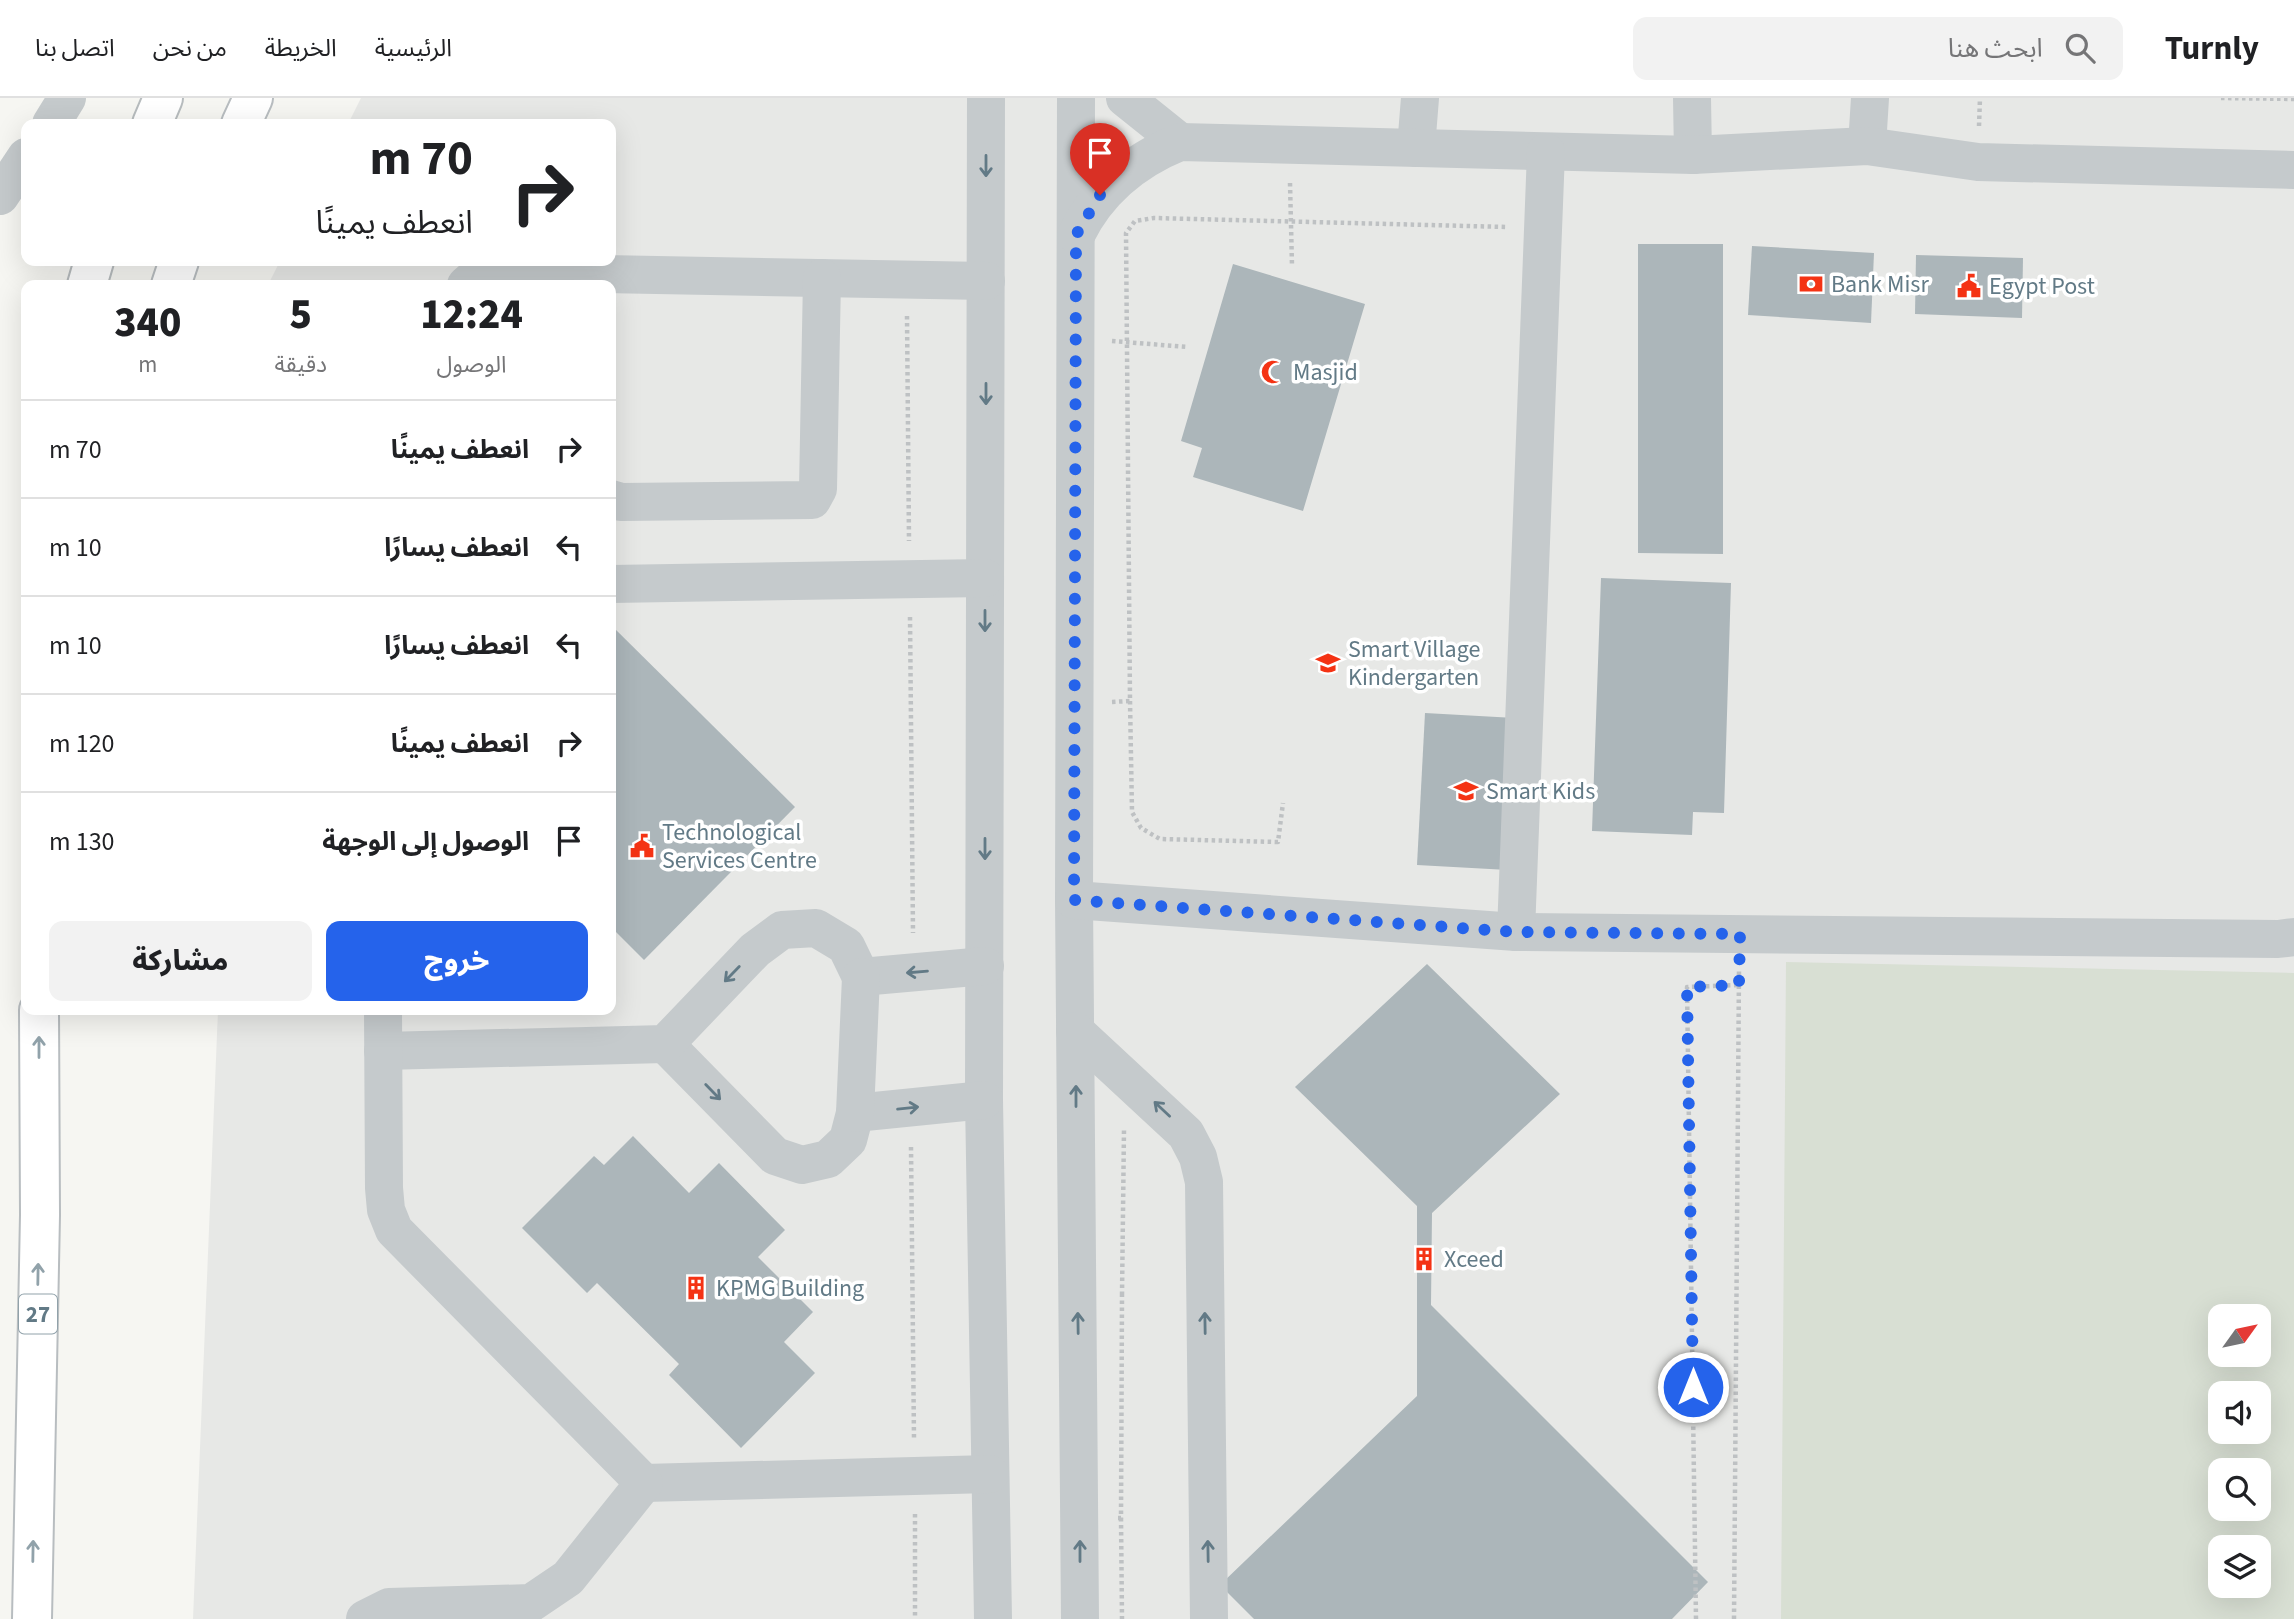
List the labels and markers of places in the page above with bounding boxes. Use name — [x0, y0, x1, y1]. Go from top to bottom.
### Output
pin — [1070, 123, 1130, 195]
place label: Bank Misr — [1831, 267, 1929, 302]
place label: Egypt Post — [1989, 269, 2095, 304]
bank icon: Bank Misr — [1797, 270, 1825, 298]
public building icon: Egypt Post — [1955, 272, 1983, 300]
place label: Masjid — [1293, 355, 1358, 390]
mosque icon: Masjid — [1259, 358, 1287, 386]
place label: Smart Village Kindergarten — [1348, 632, 1480, 695]
school or university icon: Smart Village Kindergarten — [1314, 649, 1342, 677]
place label: Smart Kids — [1486, 774, 1595, 809]
school or university icon: Smart Kids — [1452, 777, 1480, 805]
place label: Technological Services Centre — [662, 815, 817, 878]
public building icon: Technological Services Centre — [628, 832, 656, 860]
place label: Xceed — [1444, 1242, 1504, 1277]
building icon: Xceed — [1410, 1245, 1438, 1273]
place label: KPMG Building — [716, 1271, 864, 1306]
building icon: KPMG Building — [682, 1274, 710, 1302]

